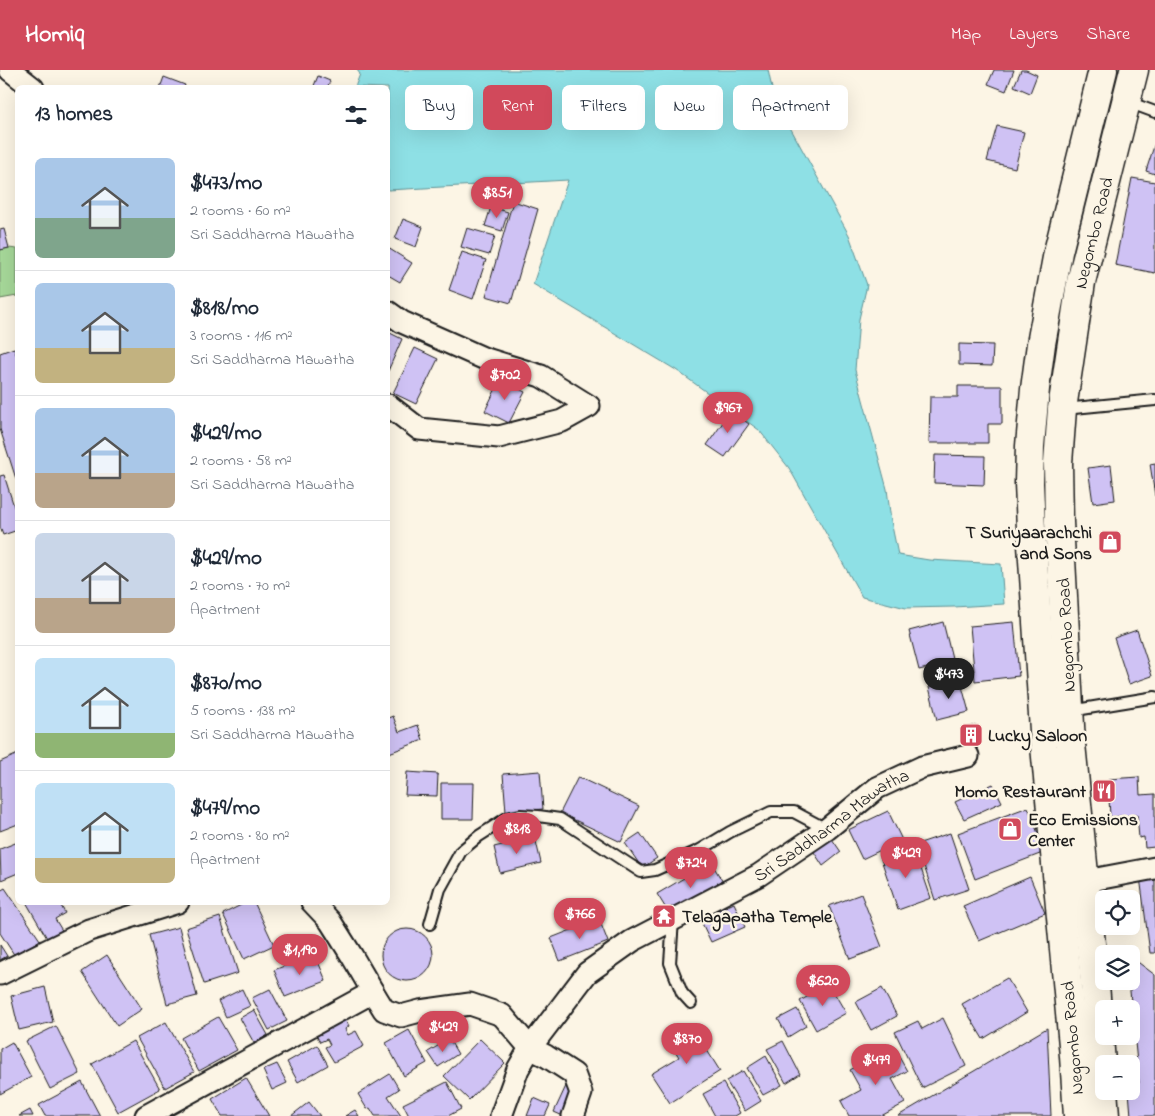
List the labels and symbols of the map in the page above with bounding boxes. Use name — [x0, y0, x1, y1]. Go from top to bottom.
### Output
street label: Negombo Road — [1069, 175, 1122, 291]
pin: $851 — [467, 176, 527, 219]
pin: $702 — [475, 358, 535, 401]
pin: $967 — [698, 392, 758, 434]
place label: T Suriyaarachchi and Sons — [965, 521, 1092, 568]
shop icon: T Suriyaarachchi and Sons — [1097, 529, 1123, 555]
street label: Negombo Road — [1052, 577, 1085, 693]
pin: $473 — [919, 658, 979, 700]
building icon: Lucky Saloon — [958, 722, 984, 748]
place label: Lucky Saloon — [988, 724, 1087, 751]
street label: Sri Saddharma Mawatha — [749, 764, 914, 890]
restaurant icon: Momo Restaurant — [1091, 778, 1117, 804]
place label: Momo Restaurant — [954, 780, 1087, 806]
place label: Eco Emissions Center — [1028, 808, 1138, 855]
pin: $818 — [487, 812, 547, 855]
shop icon: Eco Emissions Center — [997, 816, 1023, 842]
pin: $429 — [876, 836, 936, 879]
pin: $724 — [661, 846, 721, 889]
pin: $766 — [550, 898, 610, 940]
temple icon: Telagapatha Temple — [651, 903, 677, 929]
place label: Telagapatha Temple — [682, 905, 833, 932]
pin: $1,190 — [259, 934, 341, 976]
pin: $620 — [793, 964, 853, 1007]
street label: Negombo Road — [1056, 980, 1093, 1096]
pin: $429 — [413, 1010, 473, 1053]
pin: $870 — [657, 1022, 717, 1065]
pin: $479 — [846, 1044, 906, 1086]

